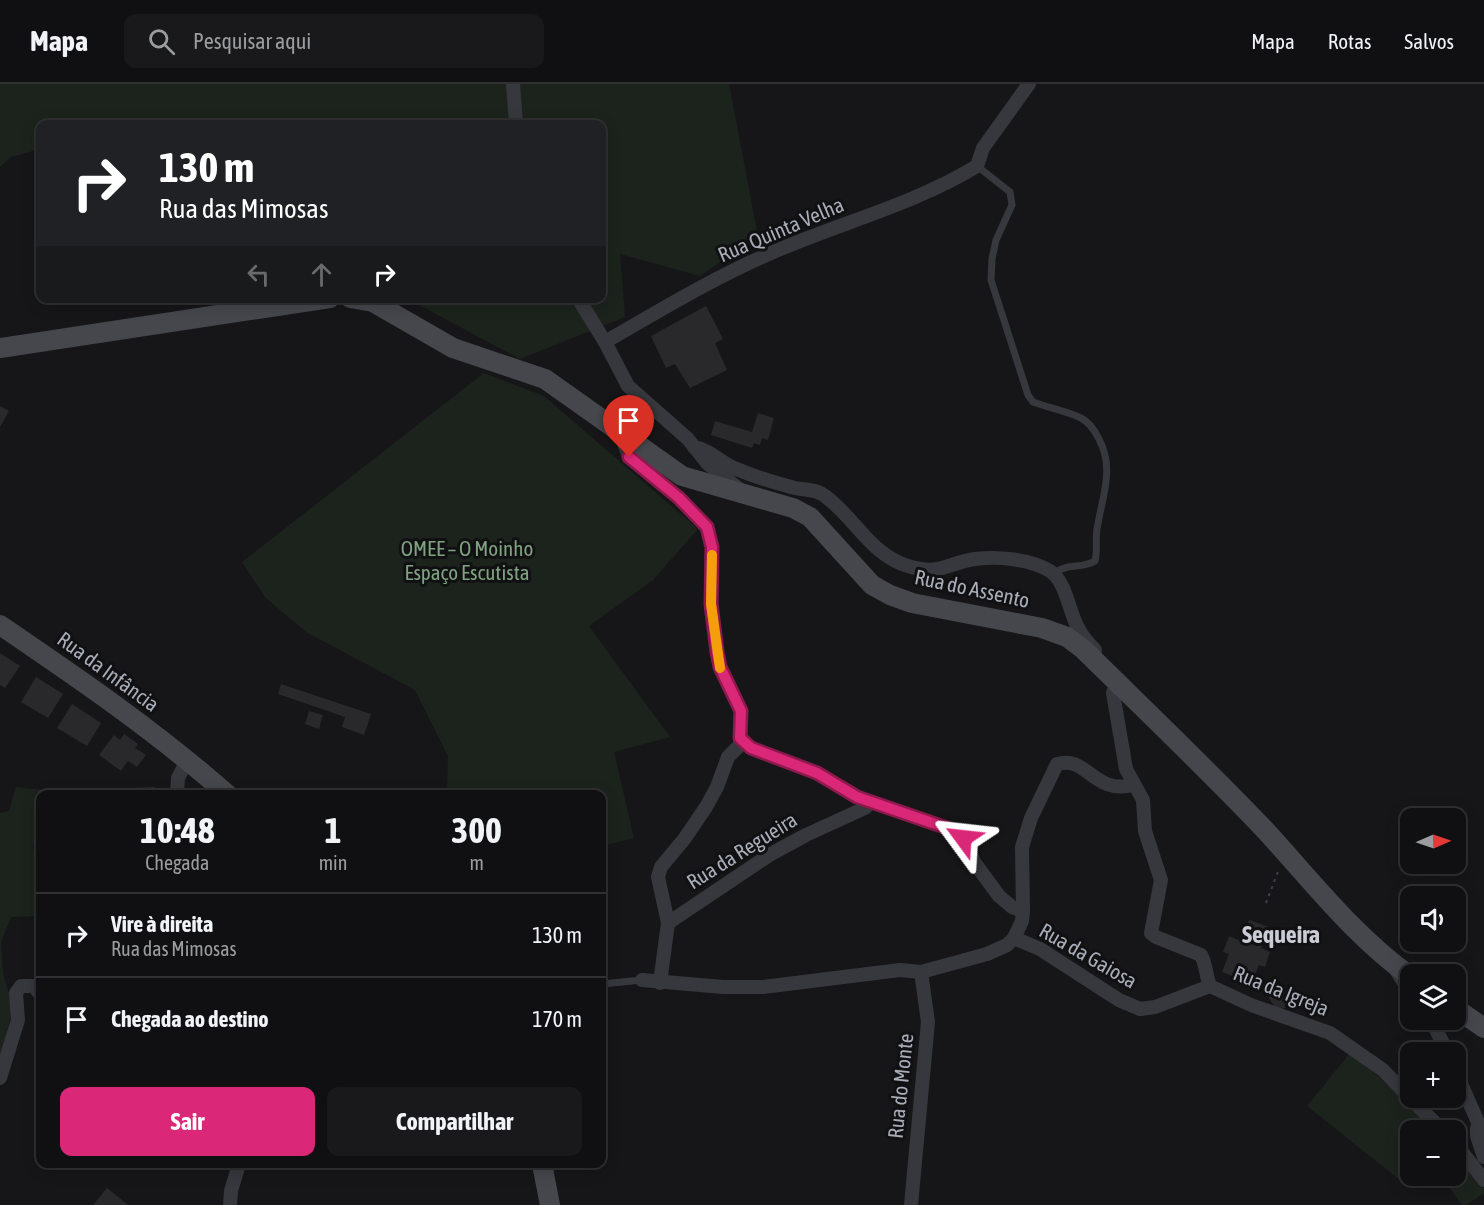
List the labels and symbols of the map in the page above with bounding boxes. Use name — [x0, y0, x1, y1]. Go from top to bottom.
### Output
street label: Rua Quinta Velha — [714, 192, 847, 266]
pin — [603, 395, 654, 457]
park label: OMEE – O Moinho Espaço Escutista — [401, 536, 533, 584]
street label: Rua do Assento — [913, 564, 1032, 612]
street label: Rua da Infância — [53, 626, 164, 716]
position arrow — [931, 806, 995, 870]
street label: Rua da Regueira — [682, 807, 801, 893]
north arrow — [1400, 808, 1466, 874]
street label: Rua da Gaiosa — [1035, 918, 1142, 993]
district label: Sequeira — [1242, 921, 1320, 948]
street label: Rua da Igreja — [1230, 960, 1333, 1020]
street label: Rua do Monte — [883, 1032, 917, 1140]

